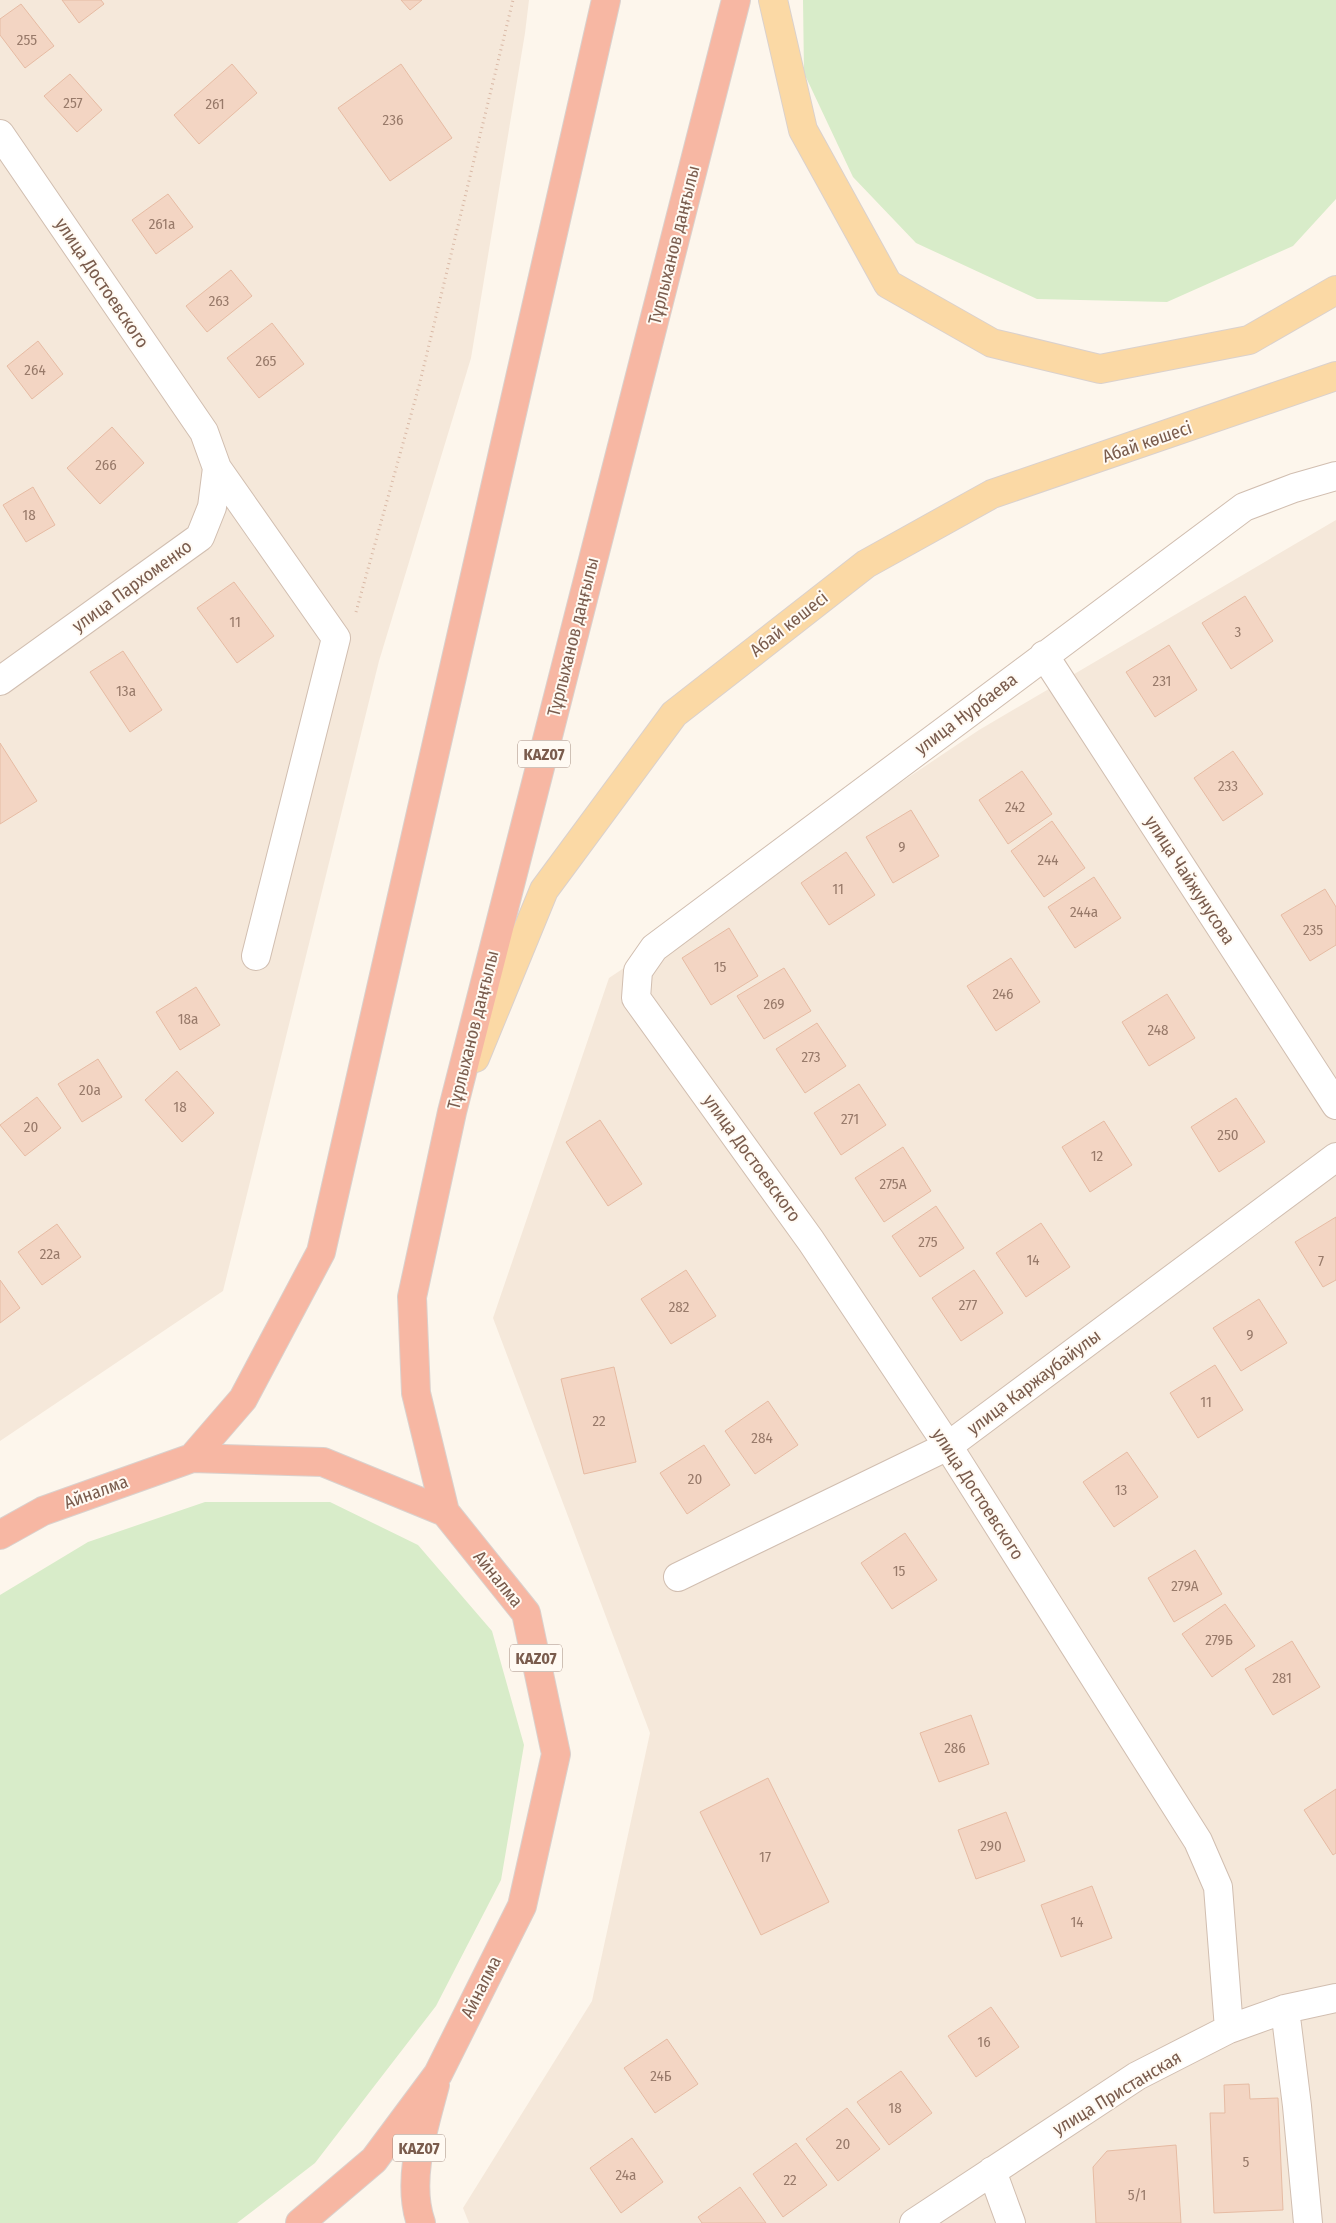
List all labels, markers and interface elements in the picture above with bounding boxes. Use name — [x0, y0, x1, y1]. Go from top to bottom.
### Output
house number: 255 — [17, 31, 37, 49]
house number: 257 — [63, 94, 83, 112]
house number: 261 — [205, 95, 225, 113]
house number: 236 — [383, 111, 403, 129]
street label: Тұрлыханов даңғылы — [644, 163, 704, 327]
street label: улица Достоевского — [50, 214, 154, 352]
house number: 261а — [149, 215, 175, 233]
house number: 263 — [209, 292, 230, 310]
house number: 265 — [256, 352, 277, 370]
house number: 264 — [24, 361, 46, 379]
street label: Абай көшесі — [1099, 416, 1195, 468]
house number: 266 — [95, 456, 117, 474]
house number: 18 — [22, 506, 36, 524]
street label: улица Пархоменко — [68, 535, 196, 637]
street label: Тұрлыханов даңғылы — [543, 555, 603, 719]
street label: Абай көшесі — [746, 587, 832, 661]
house number: 11 — [229, 613, 241, 631]
house number: 3 — [1235, 623, 1242, 641]
street label: улица Нурбаева — [910, 668, 1022, 760]
house number: 231 — [1153, 672, 1171, 690]
house number: 13а — [116, 682, 136, 700]
road number: KAZ07 — [518, 741, 570, 768]
house number: 233 — [1218, 777, 1238, 795]
house number: 242 — [1005, 798, 1025, 816]
street label: улица Чайжунусова — [1140, 811, 1240, 949]
house number: 9 — [898, 838, 906, 856]
house number: 244 — [1038, 851, 1058, 869]
house number: 11 — [832, 880, 844, 898]
house number: 244а — [1070, 903, 1098, 921]
house number: 235 — [1303, 921, 1323, 939]
street label: Тұрлыханов даңғылы — [443, 948, 503, 1112]
house number: 15 — [714, 958, 726, 976]
house number: 246 — [992, 985, 1014, 1003]
house number: 269 — [763, 995, 785, 1013]
house number: 18а — [178, 1010, 198, 1028]
house number: 248 — [1147, 1021, 1169, 1039]
house number: 273 — [801, 1048, 821, 1066]
house number: 20а — [79, 1081, 101, 1099]
street label: улица Достоевского — [698, 1090, 806, 1226]
house number: 18 — [173, 1098, 187, 1116]
house number: 271 — [841, 1110, 859, 1128]
house number: 20 — [24, 1118, 38, 1136]
house number: 250 — [1217, 1126, 1239, 1144]
house number: 12 — [1091, 1147, 1104, 1165]
house number: 275А — [879, 1175, 907, 1193]
house number: 275 — [918, 1233, 938, 1251]
house number: 22а — [40, 1245, 60, 1263]
house number: 14 — [1026, 1251, 1040, 1269]
house number: 7 — [1318, 1252, 1324, 1270]
house number: 277 — [959, 1296, 977, 1314]
house number: 282 — [669, 1298, 690, 1316]
street label: улица Каржаубайулы — [963, 1325, 1105, 1439]
house number: 9 — [1246, 1326, 1254, 1344]
house number: 11 — [1200, 1393, 1212, 1411]
house number: 22 — [592, 1412, 606, 1430]
street label: улица Достоевского — [927, 1424, 1029, 1564]
house number: 284 — [751, 1429, 773, 1447]
street label: Айналма — [61, 1470, 131, 1514]
house number: 20 — [688, 1470, 702, 1488]
house number: 13 — [1115, 1481, 1128, 1499]
street label: Айналма — [469, 1546, 528, 1612]
house number: 15 — [893, 1562, 905, 1580]
house number: 279А — [1171, 1577, 1199, 1595]
house number: 279Б — [1205, 1631, 1233, 1649]
road number: KAZ07 — [510, 1645, 562, 1672]
house number: 281 — [1272, 1669, 1292, 1687]
house number: 286 — [944, 1739, 966, 1757]
house number: 290 — [980, 1837, 1002, 1855]
house number: 17 — [759, 1848, 771, 1866]
house number: 14 — [1070, 1913, 1084, 1931]
street label: Айналма — [456, 1952, 506, 2022]
house number: 16 — [977, 2033, 991, 2051]
street label: улица Пристанская — [1049, 2046, 1185, 2140]
house number: 24Б — [650, 2067, 672, 2085]
house number: 18 — [888, 2099, 902, 2117]
road number: KAZ07 — [393, 2134, 445, 2162]
house number: 20 — [836, 2135, 850, 2153]
house number: 5 — [1243, 2153, 1250, 2171]
house number: 24а — [616, 2166, 636, 2184]
house number: 22 — [783, 2171, 797, 2189]
house number: 5/1 — [1128, 2186, 1146, 2204]

